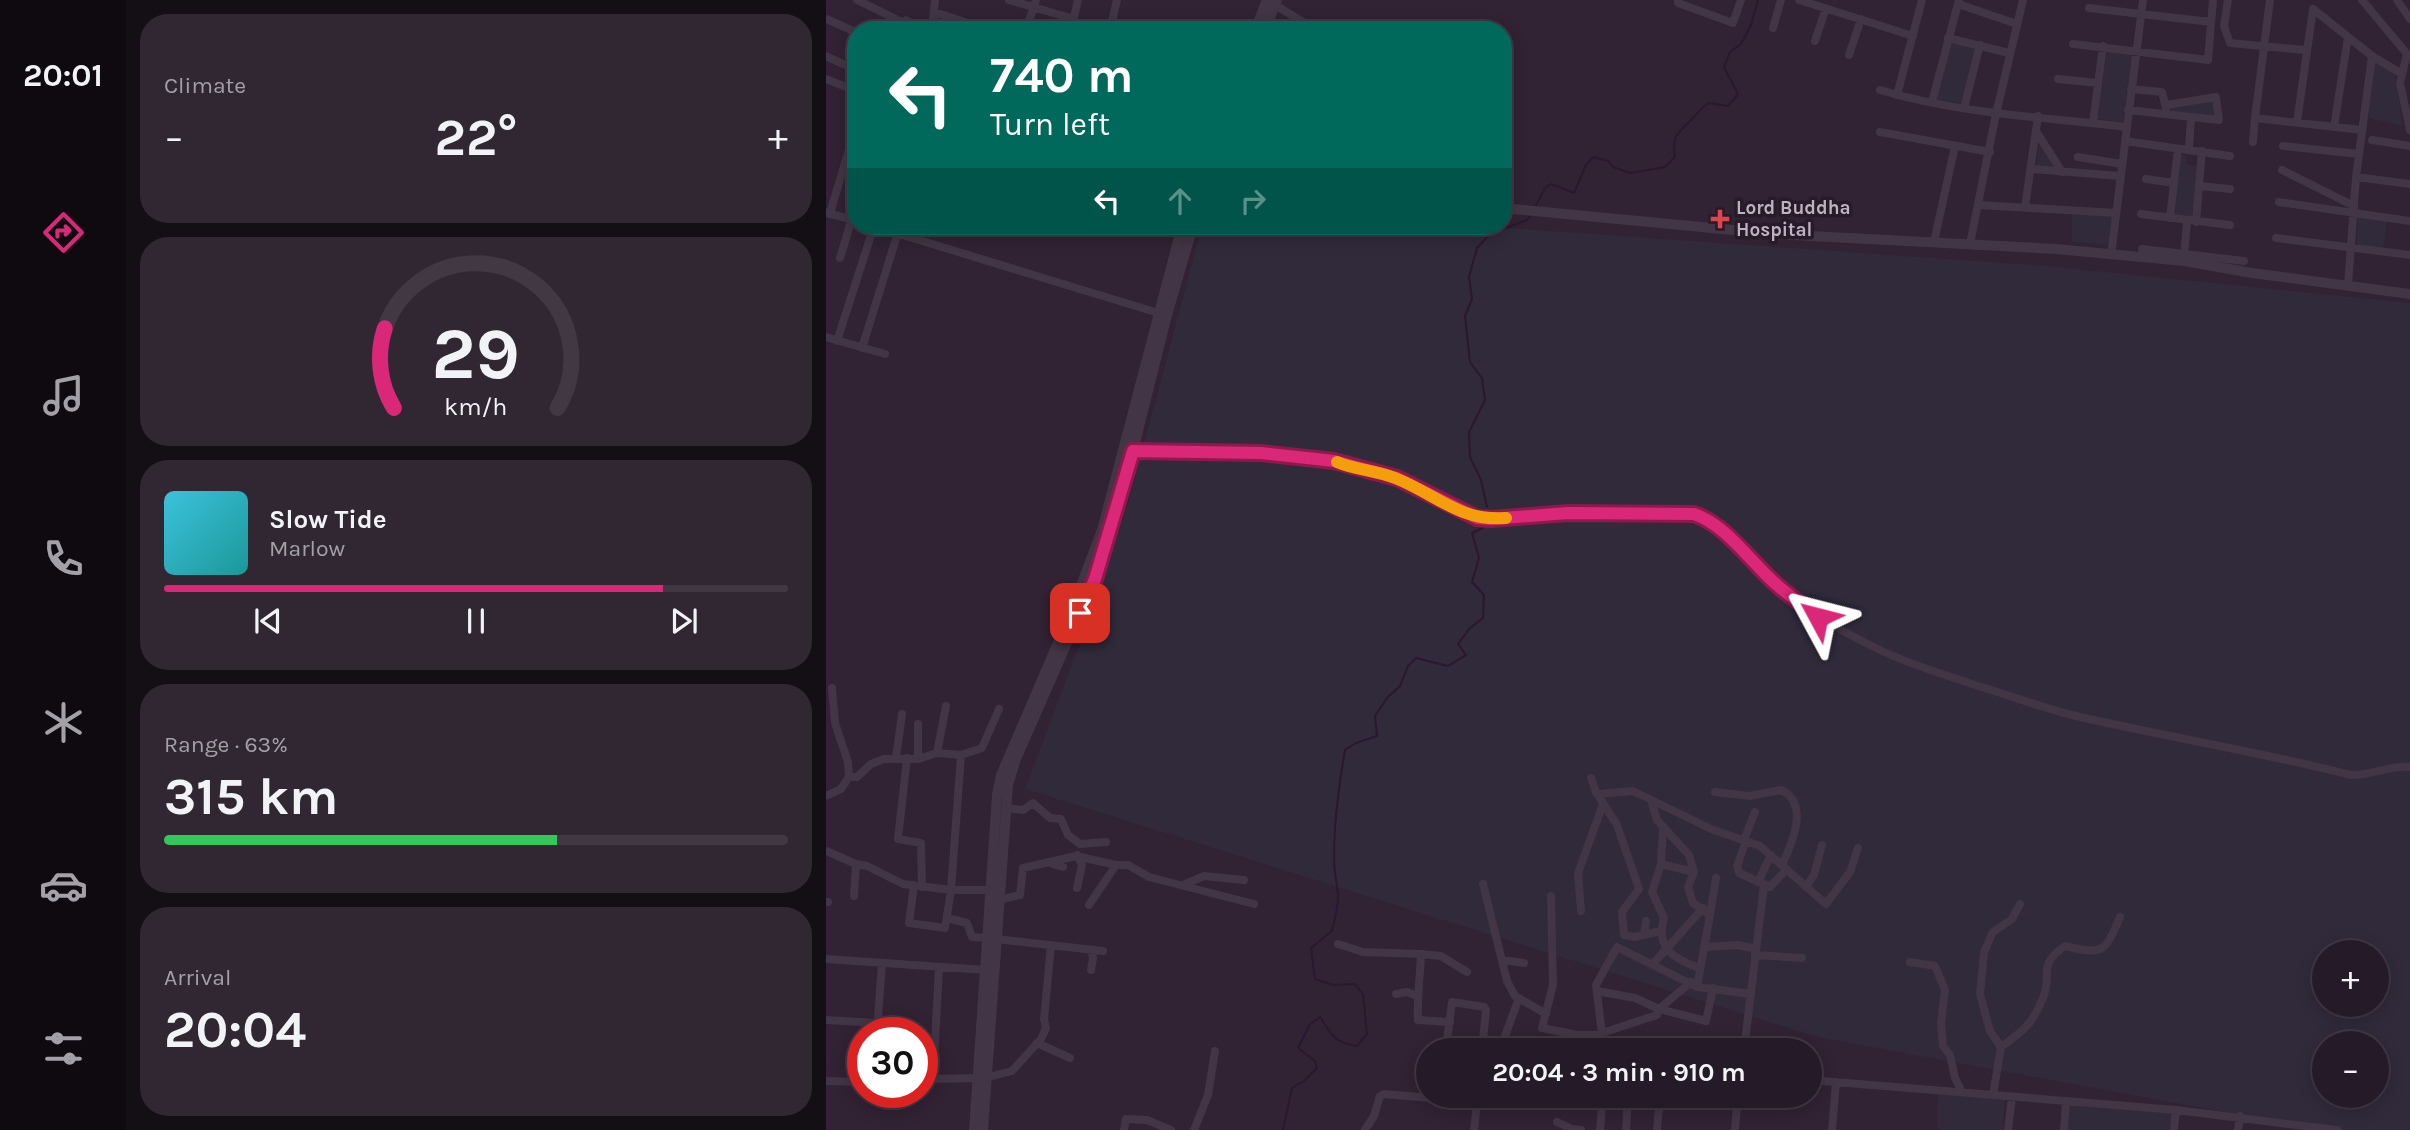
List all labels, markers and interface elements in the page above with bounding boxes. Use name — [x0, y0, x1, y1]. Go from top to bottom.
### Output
text: 740 m — [990, 47, 1133, 104]
icon: left — [875, 49, 966, 140]
text: 20:01 — [23, 57, 103, 94]
text: Climate — [164, 72, 246, 99]
text: Turn left — [990, 106, 1110, 143]
text: 22° — [434, 107, 518, 168]
text: − — [164, 115, 184, 160]
text: + — [768, 115, 788, 160]
icon: left — [1088, 182, 1126, 220]
icon: ahead — [1161, 182, 1199, 220]
icon: right — [1234, 182, 1272, 220]
place label: Lord Buddha Hospital — [1736, 197, 1851, 241]
icon: directions — [39, 208, 88, 257]
marker: Lord Buddha Hospital — [1710, 209, 1730, 229]
text: 29 — [432, 311, 520, 396]
icon: music — [39, 371, 88, 420]
text: km/h — [444, 392, 508, 421]
text: Slow Tide — [269, 504, 387, 535]
icon: phone — [39, 534, 88, 583]
text: Marlow — [269, 535, 345, 562]
position arrow — [1781, 580, 1855, 654]
pin — [1050, 583, 1110, 643]
icon: arrive — [1061, 594, 1099, 632]
icon: previous — [249, 602, 287, 640]
icon: pause — [457, 602, 495, 640]
icon: next — [665, 602, 703, 640]
icon: climate — [39, 698, 88, 747]
text: Range · 63% — [164, 731, 288, 758]
text: 315 km — [164, 766, 338, 827]
icon: car — [39, 861, 88, 910]
map controls — [2312, 940, 2389, 1108]
button: + — [2312, 940, 2389, 1017]
text: Arrival — [164, 964, 231, 991]
text: 20:04 — [164, 999, 306, 1060]
speed limit sign: 30 — [847, 1017, 938, 1108]
icon: filters — [39, 1024, 88, 1073]
button: − — [2312, 1031, 2389, 1108]
text: 20:04 · 3 min · 910 m — [1492, 1057, 1746, 1088]

